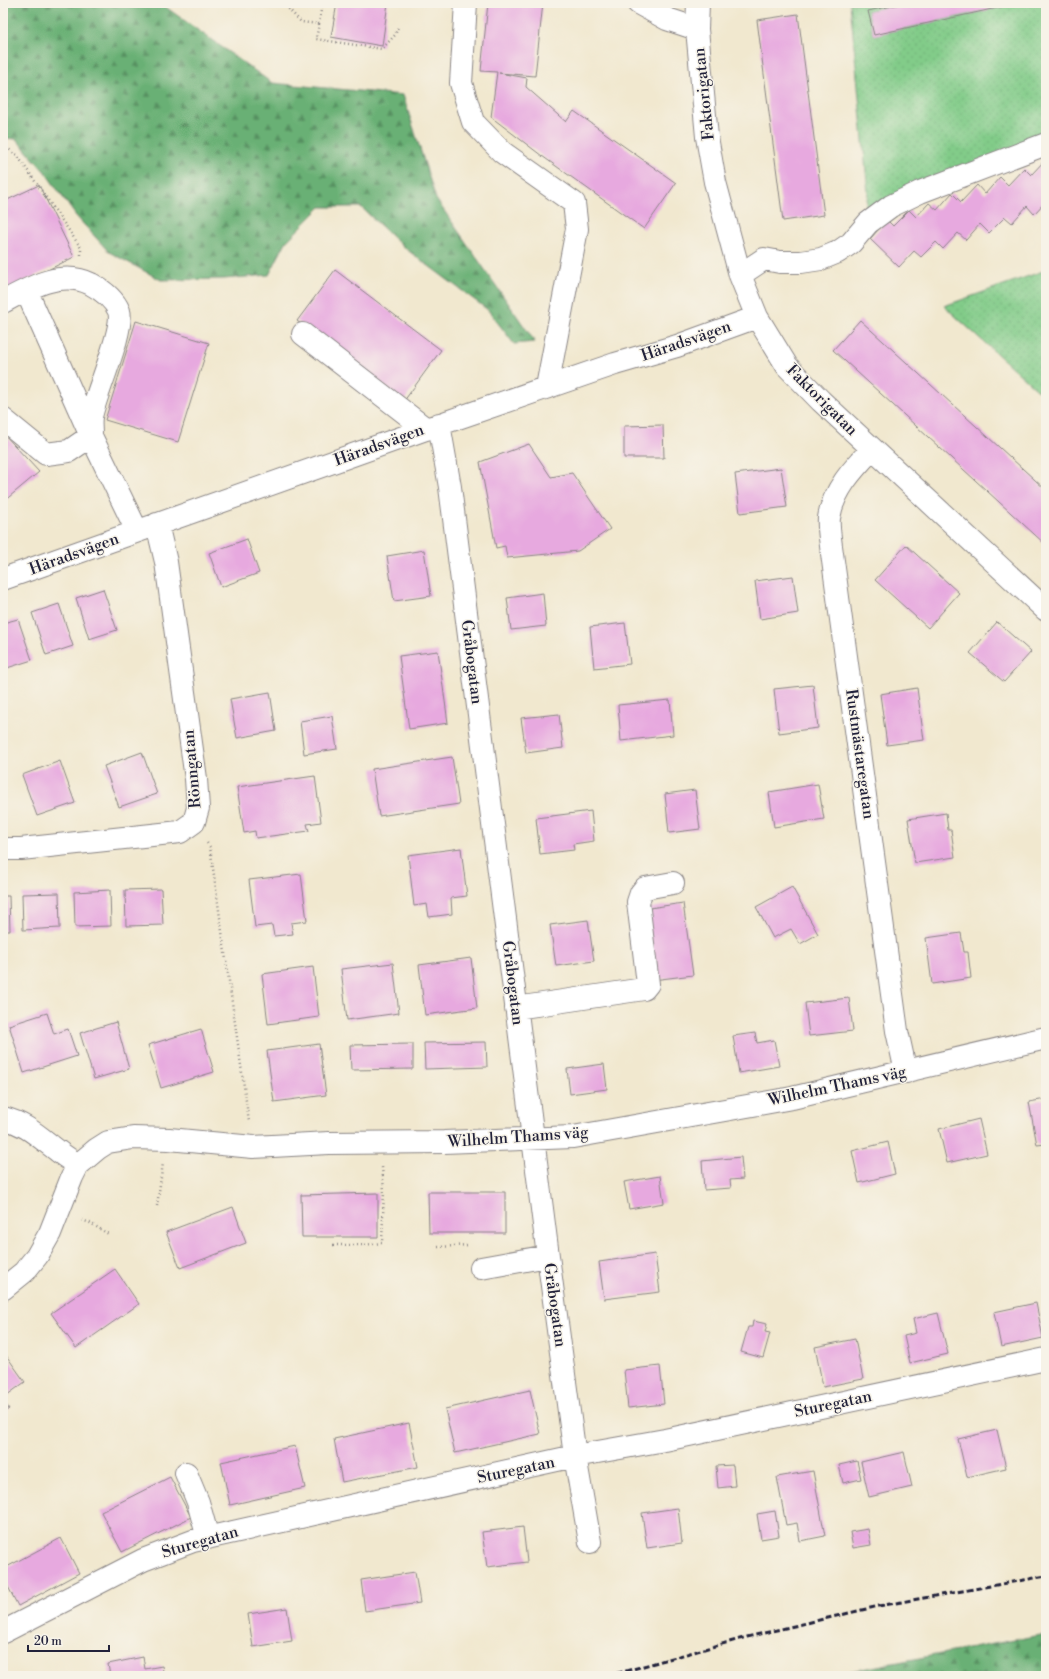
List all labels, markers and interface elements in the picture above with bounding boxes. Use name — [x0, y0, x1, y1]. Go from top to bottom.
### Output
street label: Faktorigatan — [689, 46, 719, 141]
street label: Häradsvägen — [638, 316, 734, 366]
street label: Faktorigatan — [782, 360, 862, 440]
street label: Häradsvägen — [331, 419, 427, 470]
street label: Häradsvägen — [26, 528, 122, 579]
street label: Gråbogatan — [457, 619, 487, 706]
street label: Rustmästaregatan — [841, 688, 879, 821]
street label: Rönngatan — [179, 728, 205, 809]
street label: Gråbogatan — [498, 940, 528, 1027]
street label: Wilhelm Thams väg — [765, 1061, 909, 1111]
street label: Wilhelm Thams väg — [446, 1122, 590, 1152]
street label: Gråbogatan — [539, 1262, 571, 1349]
street label: Sturegatan — [792, 1386, 874, 1422]
street label: Sturegatan — [475, 1452, 557, 1488]
street label: Sturegatan — [159, 1521, 241, 1562]
scale bar — [28, 1627, 109, 1653]
text: 20 m — [34, 1634, 62, 1649]

